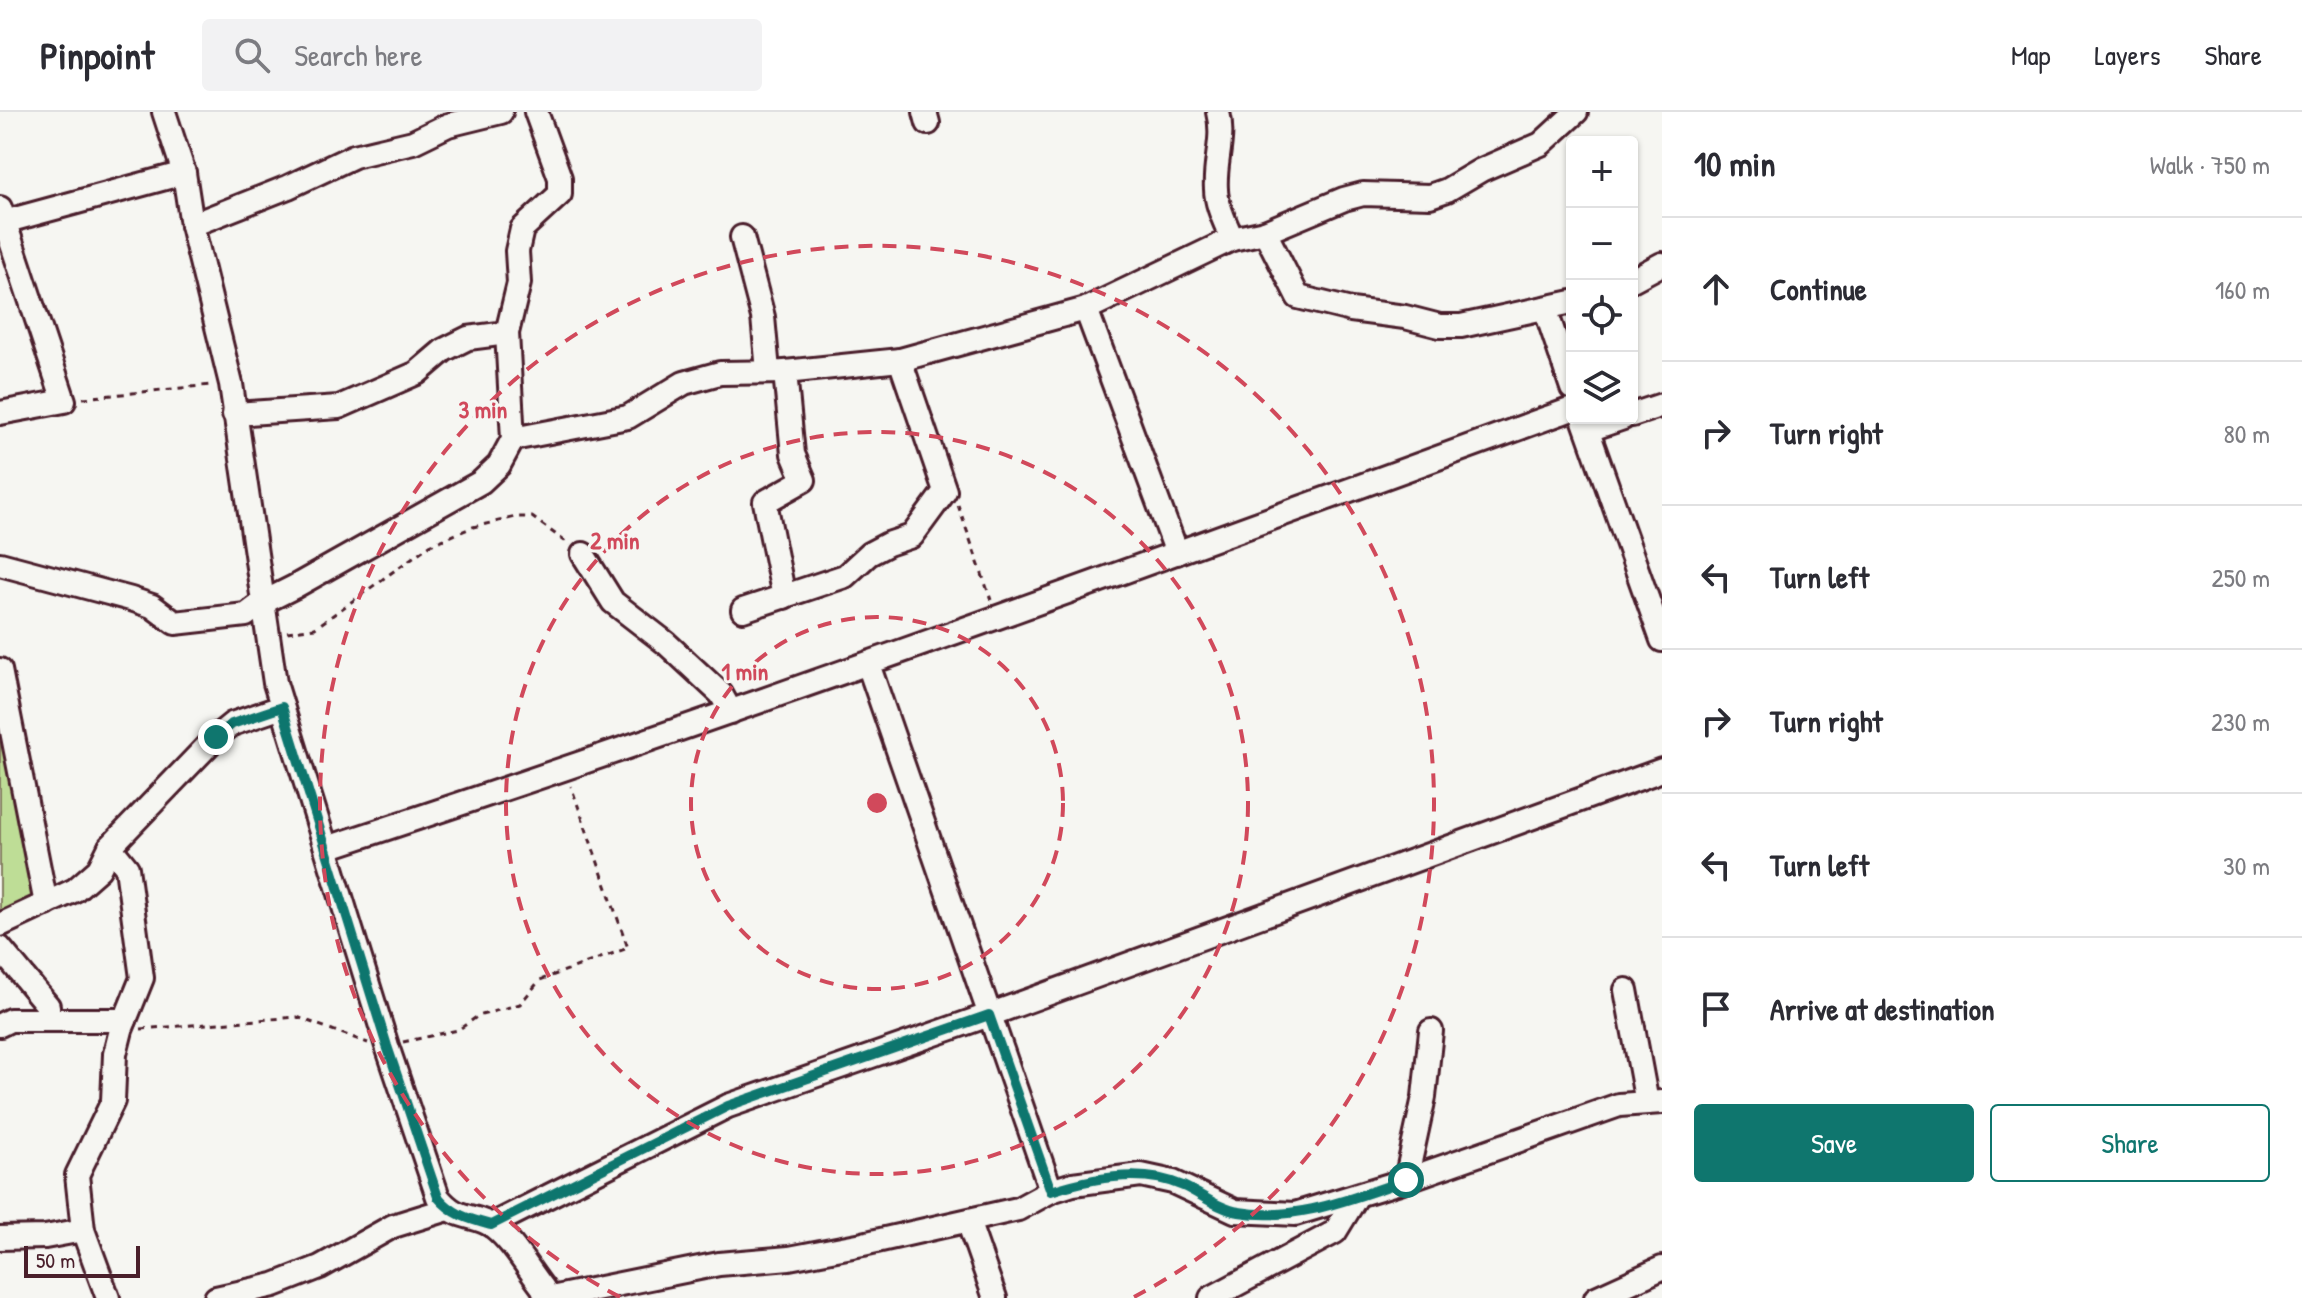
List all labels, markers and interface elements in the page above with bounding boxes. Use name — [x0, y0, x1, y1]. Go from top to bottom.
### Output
search box — [202, 19, 762, 91]
text: Pinpoint — [40, 29, 154, 81]
icon: search — [230, 33, 274, 77]
text: Search here — [294, 35, 423, 75]
text: Map — [2011, 36, 2051, 74]
text: Layers — [2095, 36, 2160, 74]
text: Share — [2204, 36, 2262, 74]
map controls — [1566, 136, 1638, 424]
button: + — [1566, 136, 1638, 208]
text: 10 min — [1694, 141, 1776, 187]
text: Walk · 750 m — [2150, 147, 2270, 182]
button: − — [1566, 208, 1638, 280]
icon: ahead — [1694, 267, 1738, 311]
text: Continue — [1770, 269, 1867, 309]
text: 160 m — [2215, 272, 2270, 307]
button: locate — [1566, 280, 1638, 352]
button: layers — [1566, 352, 1638, 424]
text: 3 min — [459, 393, 508, 425]
icon: right — [1694, 411, 1738, 455]
text: Turn right — [1770, 413, 1883, 453]
text: 80 m — [2223, 416, 2270, 451]
text: 2 min — [590, 524, 640, 556]
icon: left — [1694, 555, 1738, 599]
text: Turn left — [1770, 557, 1869, 597]
text: 250 m — [2212, 560, 2270, 595]
text: 1 min — [722, 655, 769, 687]
icon: right — [1694, 699, 1738, 743]
text: Turn right — [1770, 701, 1883, 741]
text: 230 m — [2211, 704, 2270, 739]
route end — [198, 719, 234, 755]
centre of rings — [863, 789, 891, 817]
icon: left — [1694, 843, 1738, 887]
text: Turn left — [1770, 845, 1869, 885]
text: 30 m — [2223, 848, 2270, 883]
icon: arrive — [1694, 987, 1738, 1031]
text: Arrive at destination — [1770, 989, 1995, 1029]
button: Save — [1694, 1104, 1974, 1182]
button: Share — [1990, 1104, 2270, 1182]
route start — [1388, 1162, 1424, 1198]
scale bar — [24, 1242, 140, 1278]
text: 50 m — [36, 1245, 75, 1275]

